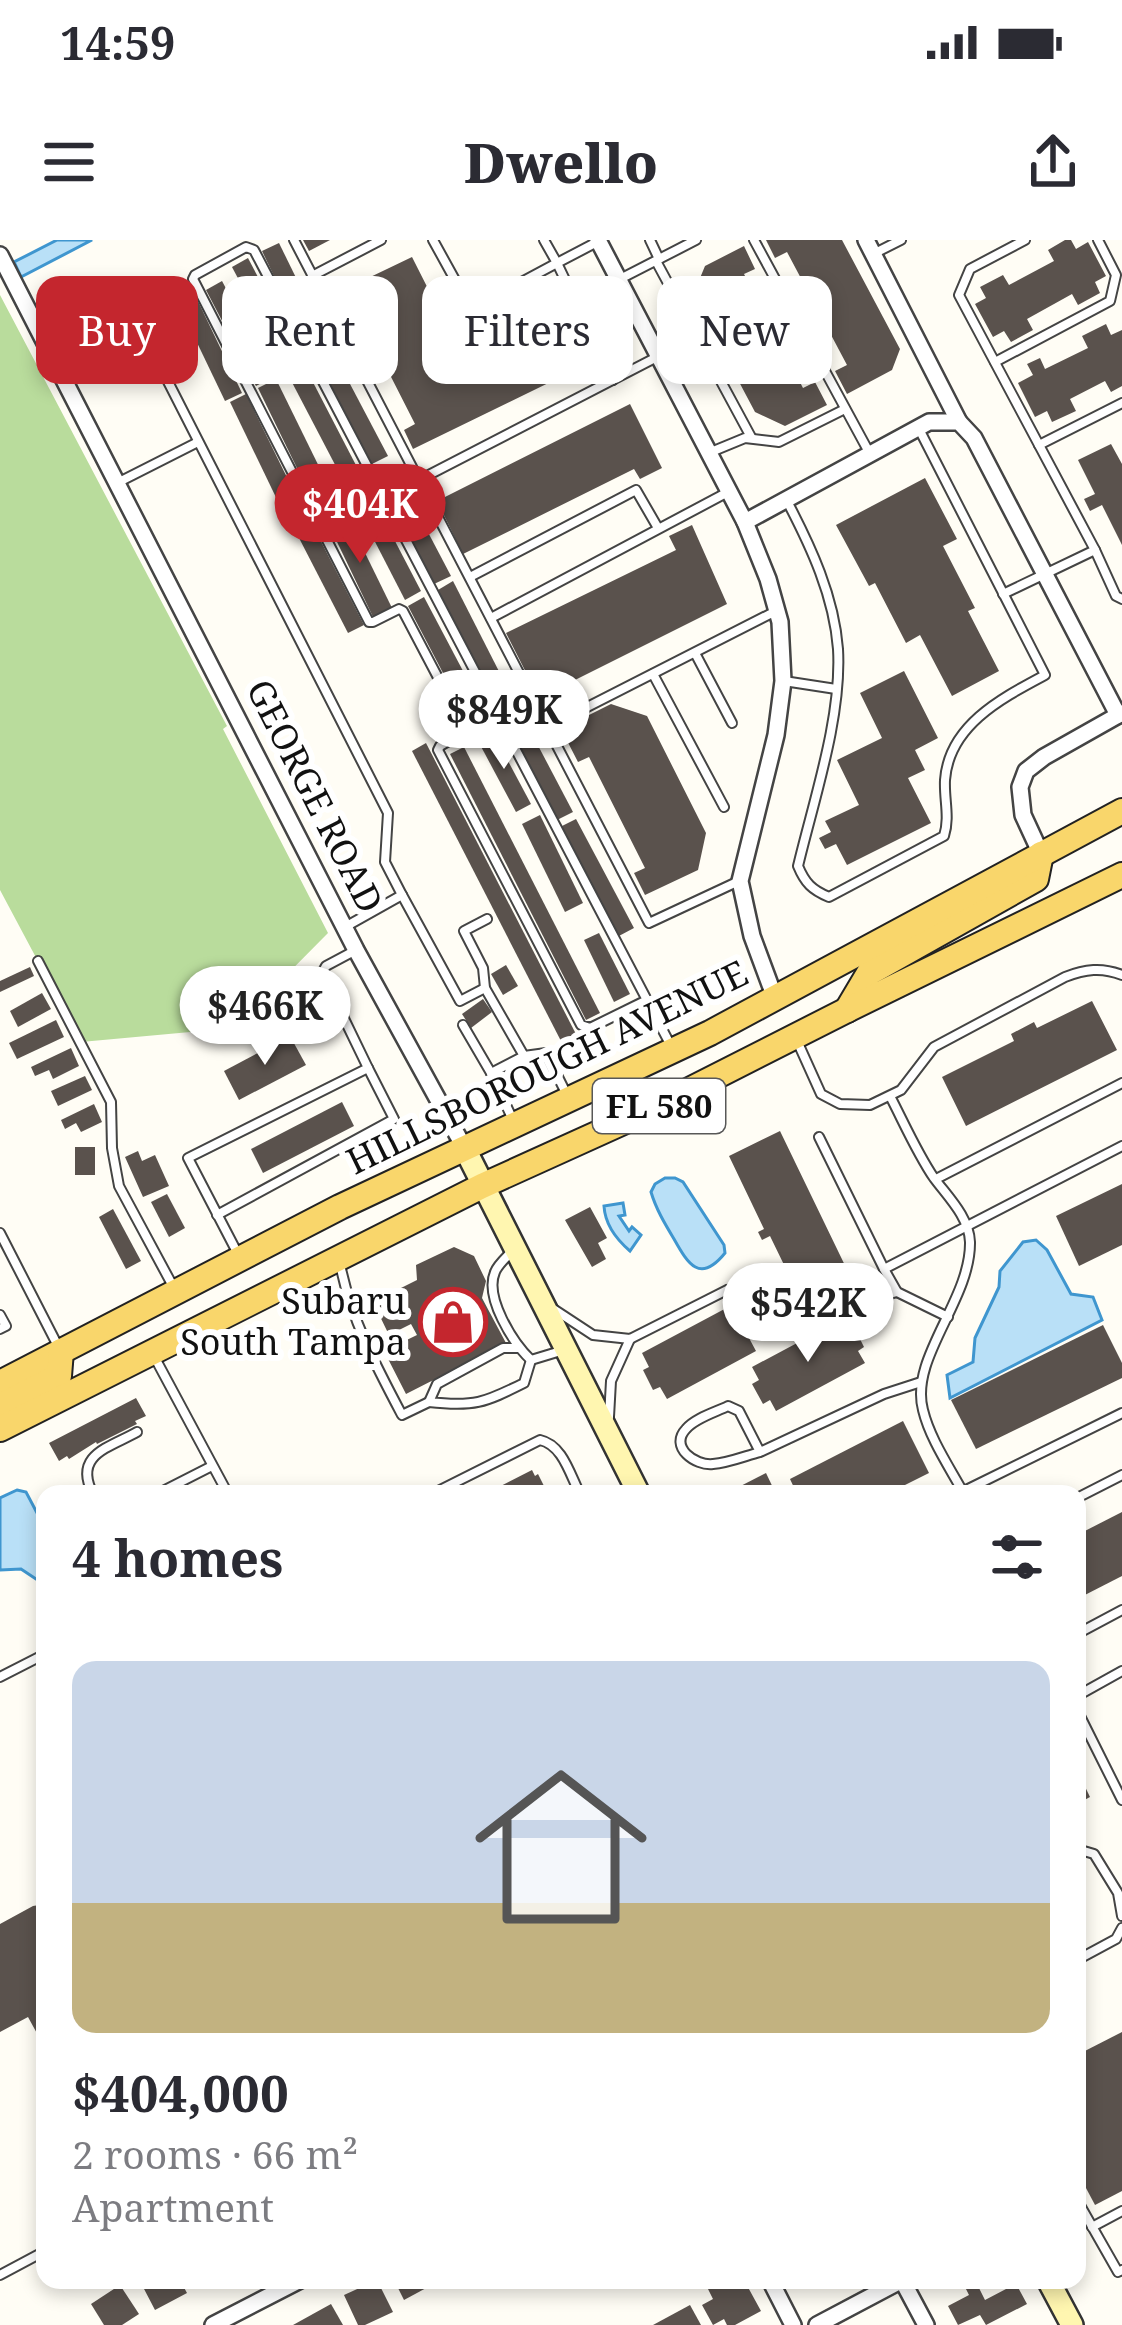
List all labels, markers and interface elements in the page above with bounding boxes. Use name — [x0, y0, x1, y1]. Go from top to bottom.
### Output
text: 14:59 — [60, 12, 175, 73]
text: Dwello — [464, 125, 658, 199]
icon: menu — [36, 129, 102, 195]
icon: share — [1020, 129, 1086, 195]
chip: Buy — [36, 276, 198, 384]
chip: Rent — [222, 276, 398, 384]
chip: Filters — [422, 276, 633, 384]
chip: New — [657, 276, 832, 384]
pin: $404K — [276, 464, 444, 566]
text: $404K — [302, 476, 418, 529]
pin: $849K — [420, 670, 588, 772]
street label: GEORGE ROAD — [236, 671, 395, 921]
text: $849K — [446, 682, 562, 735]
street label: HILLSBOROUGH AVENUE — [338, 948, 755, 1185]
pin: $466K — [181, 966, 349, 1068]
text: $466K — [207, 978, 323, 1031]
road number: FL 580 — [593, 1079, 725, 1133]
pin: $542K — [724, 1263, 892, 1365]
text: $542K — [750, 1275, 866, 1328]
place label: Subaru South Tampa — [180, 1276, 406, 1366]
shop icon: Subaru South Tampa — [418, 1287, 488, 1357]
text: 4 homes — [72, 1522, 283, 1592]
icon: filters — [984, 1524, 1050, 1590]
icon: home — [453, 1739, 669, 1955]
text: $404,000 — [72, 2057, 289, 2127]
text: 2 rooms · 66 m² — [72, 2127, 358, 2180]
text: Apartment — [72, 2180, 274, 2233]

